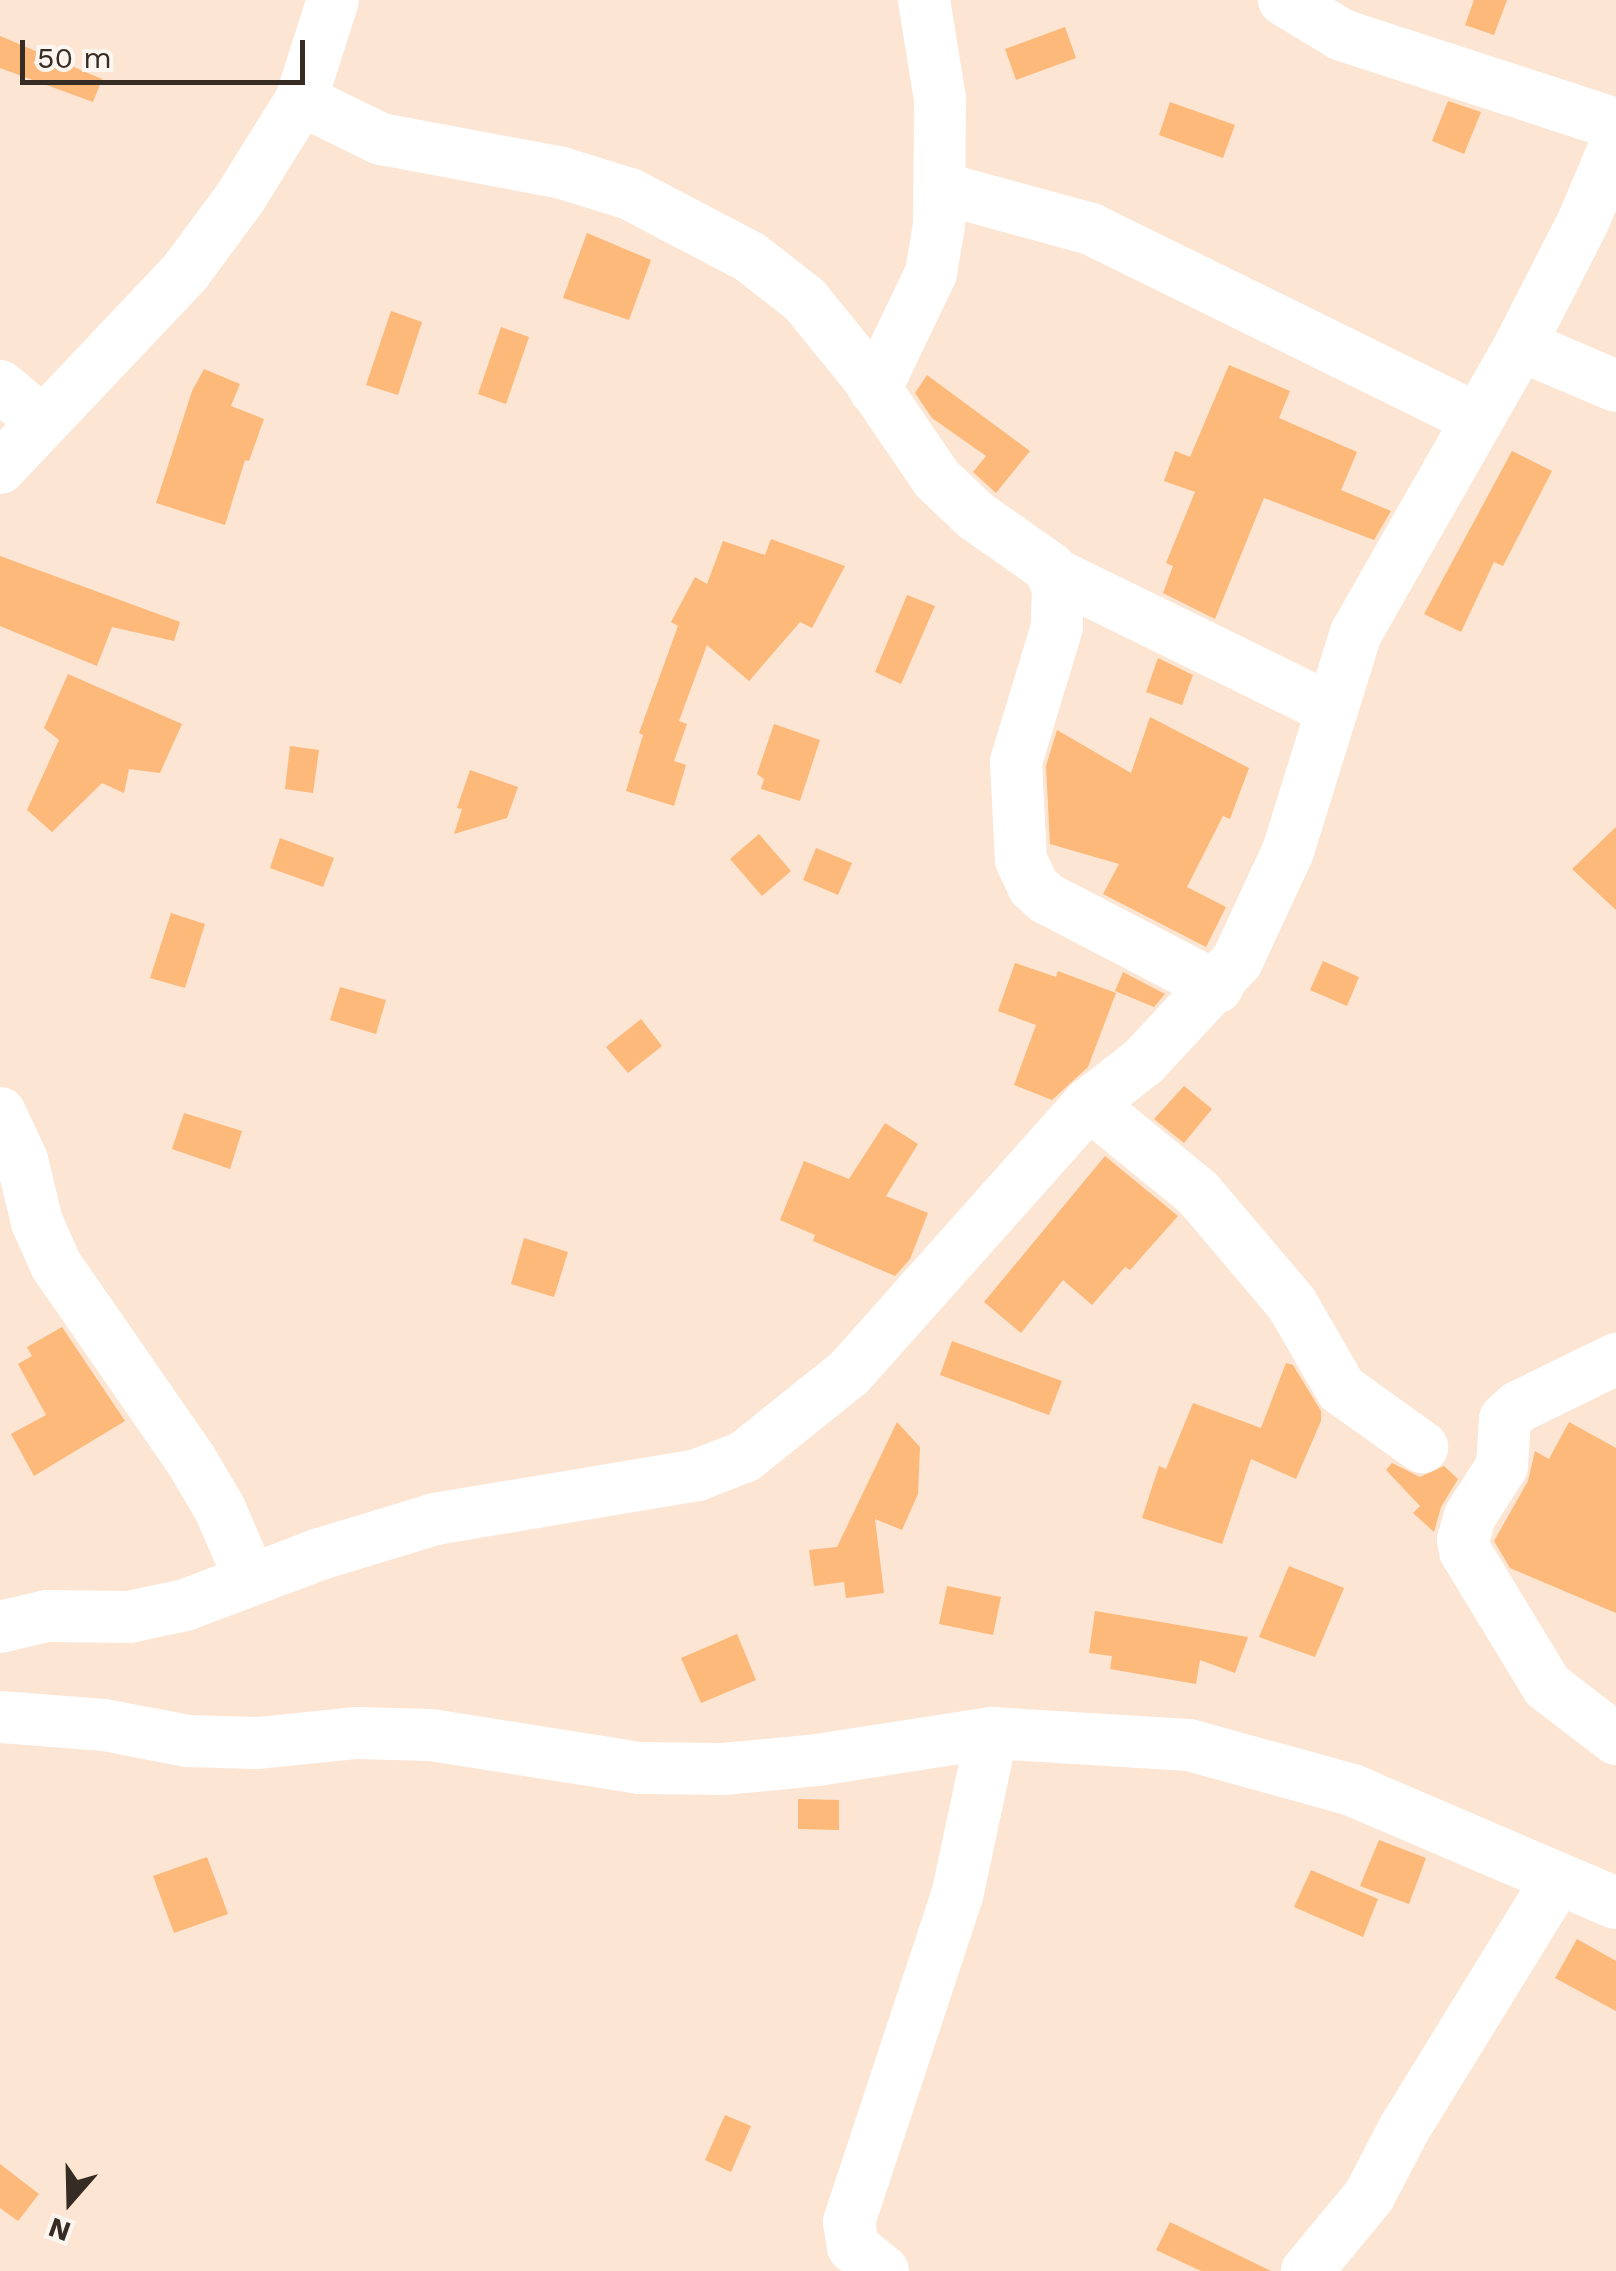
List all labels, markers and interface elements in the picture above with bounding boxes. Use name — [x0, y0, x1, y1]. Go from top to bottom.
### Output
scale bar — [25, 20, 310, 82]
text: 50 m — [37, 40, 112, 75]
north arrow — [20, 2151, 120, 2251]
text: N — [44, 2211, 75, 2249]

